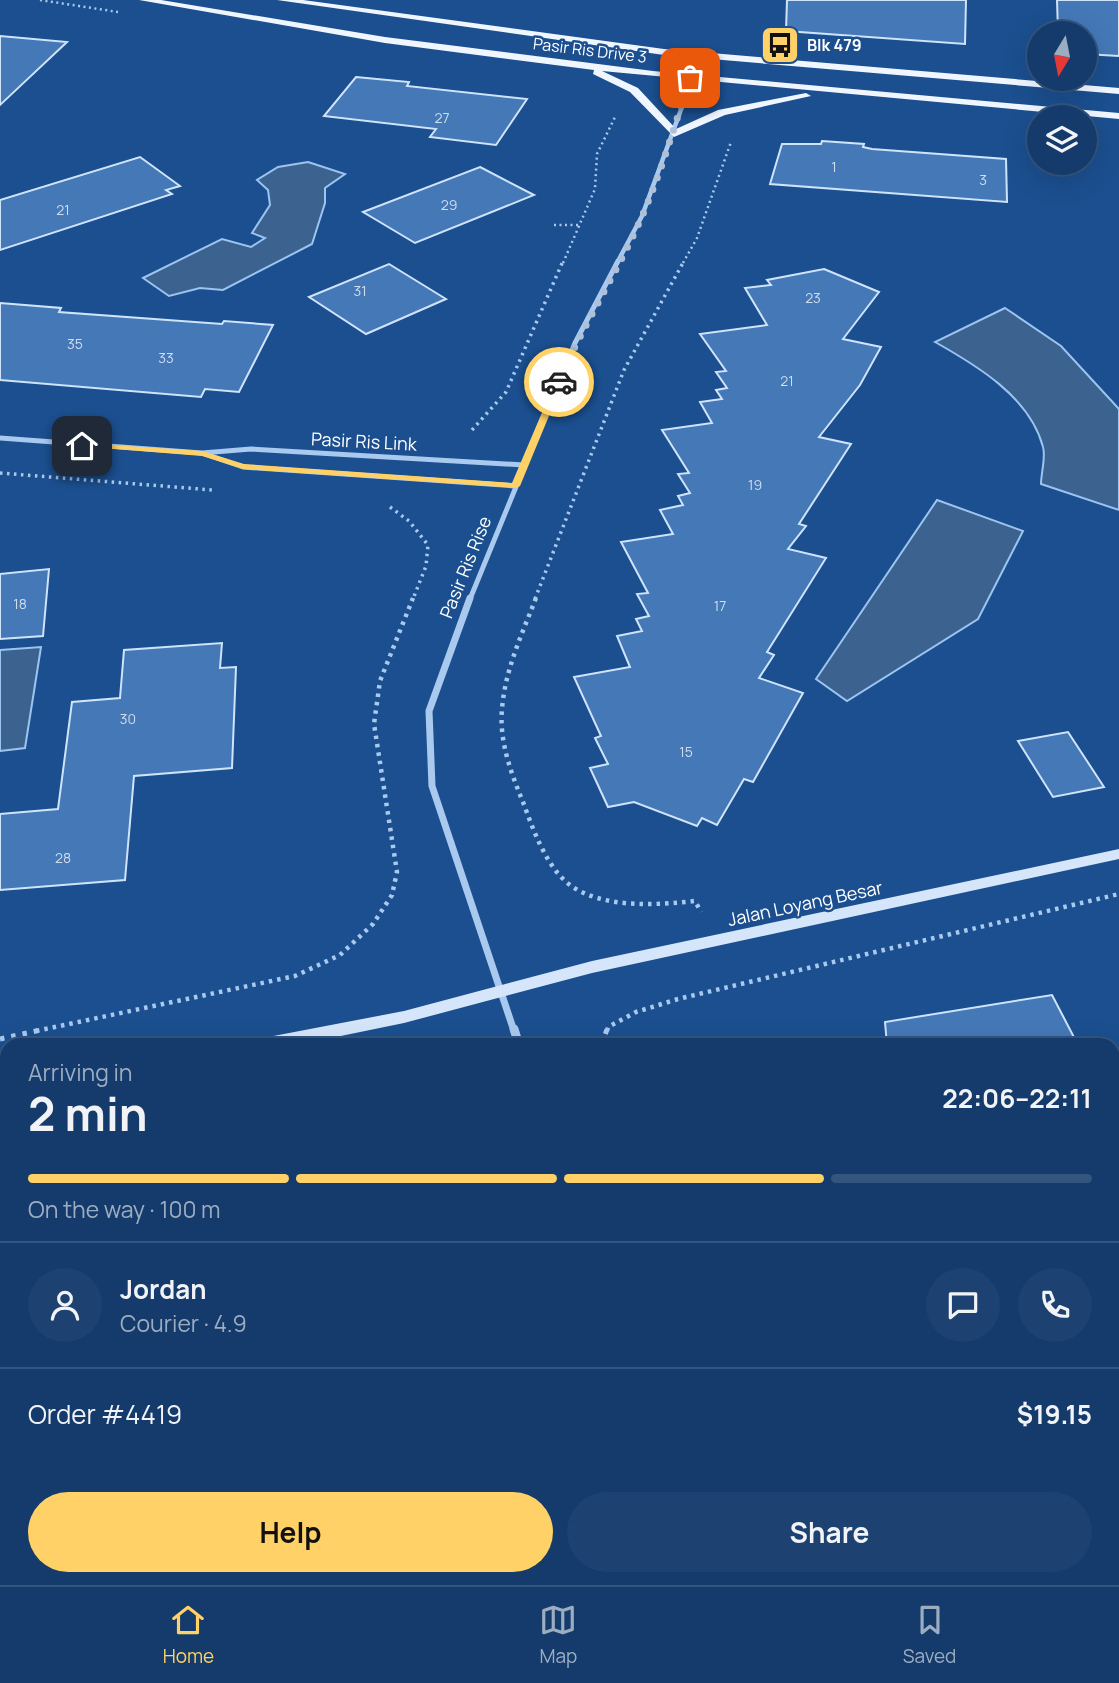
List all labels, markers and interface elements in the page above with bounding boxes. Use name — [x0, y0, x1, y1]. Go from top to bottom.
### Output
north arrow — [1027, 21, 1097, 91]
map controls — [1027, 21, 1097, 175]
bus stop icon: Blk 479 — [759, 24, 801, 66]
street label: Pasir Ris Drive 3 — [532, 32, 648, 68]
place label: Blk 479 — [807, 34, 862, 56]
pin — [660, 48, 720, 108]
icon: bag — [671, 59, 709, 97]
button: layers — [1027, 105, 1097, 175]
house number: 27 — [434, 108, 450, 127]
house number: 1 — [831, 157, 837, 176]
house number: 3 — [979, 170, 987, 189]
house number: 29 — [441, 195, 457, 214]
house number: 21 — [56, 200, 70, 219]
house number: 31 — [353, 281, 367, 300]
house number: 23 — [805, 288, 821, 307]
house number: 35 — [67, 334, 83, 353]
courier — [524, 347, 594, 417]
house number: 33 — [158, 348, 174, 367]
icon: car — [540, 363, 578, 401]
house number: 21 — [780, 371, 794, 390]
pin — [52, 416, 112, 476]
street label: Pasir Ris Link — [311, 426, 419, 456]
icon: home — [63, 427, 101, 465]
house number: 19 — [748, 475, 762, 494]
street label: Pasir Ris Rise — [434, 512, 496, 622]
house number: 18 — [13, 594, 27, 613]
house number: 17 — [714, 596, 726, 615]
house number: 30 — [120, 709, 136, 728]
house number: 15 — [679, 742, 693, 761]
house number: 28 — [55, 848, 71, 867]
street label: Jalan Loyang Besar — [725, 875, 885, 931]
text: Arriving in — [28, 1056, 133, 1088]
text: 22:06–22:11 — [942, 1080, 1092, 1116]
text: 2 min — [28, 1082, 148, 1145]
text: On the way · 100 m — [28, 1193, 221, 1225]
button: person — [28, 1268, 102, 1342]
button: chat — [926, 1268, 1000, 1342]
button: phone — [1018, 1268, 1092, 1342]
text: Jordan — [120, 1271, 206, 1307]
text: Courier · 4.9 — [120, 1307, 247, 1339]
text: Order #4419 — [28, 1396, 182, 1432]
text: $19.15 — [1017, 1396, 1092, 1432]
button: Help — [28, 1492, 553, 1572]
button: Share — [567, 1492, 1092, 1572]
tab: Home — [163, 1601, 214, 1669]
tab: Map — [539, 1601, 577, 1669]
tab: Saved — [903, 1601, 956, 1669]

